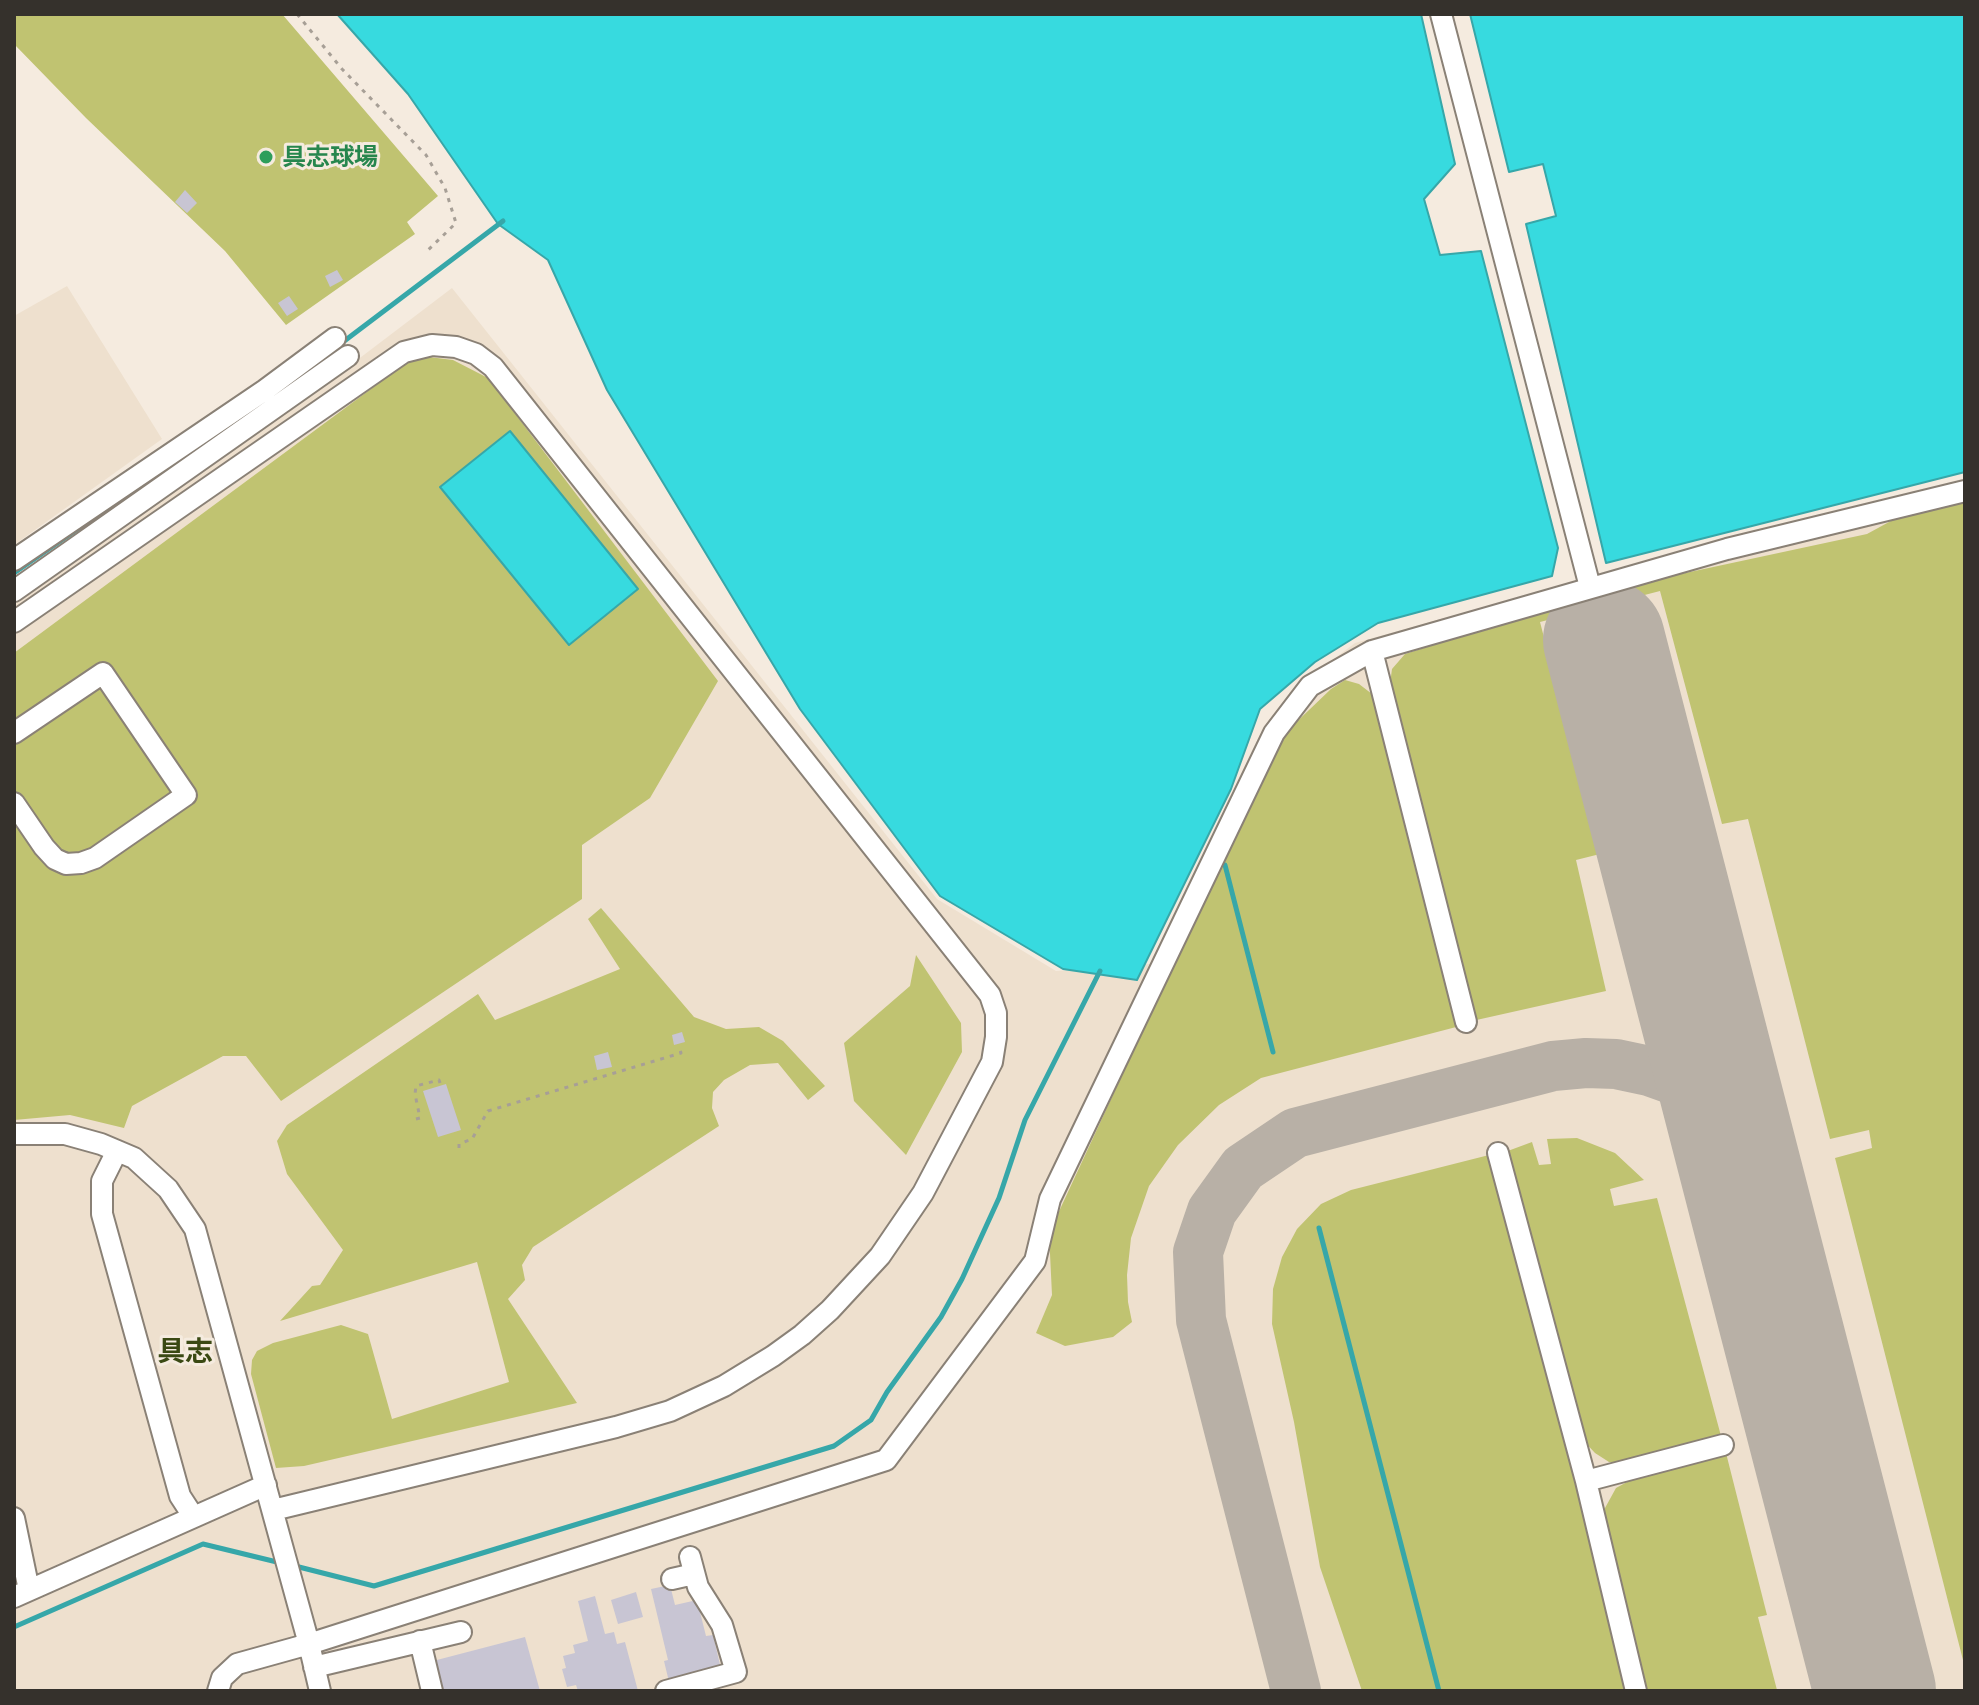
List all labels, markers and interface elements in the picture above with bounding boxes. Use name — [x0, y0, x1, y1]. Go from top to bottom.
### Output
place label: 具志球場 — [282, 143, 378, 171]
marker: 具志球場 — [257, 148, 275, 166]
district label: 具志 — [157, 1335, 213, 1369]

